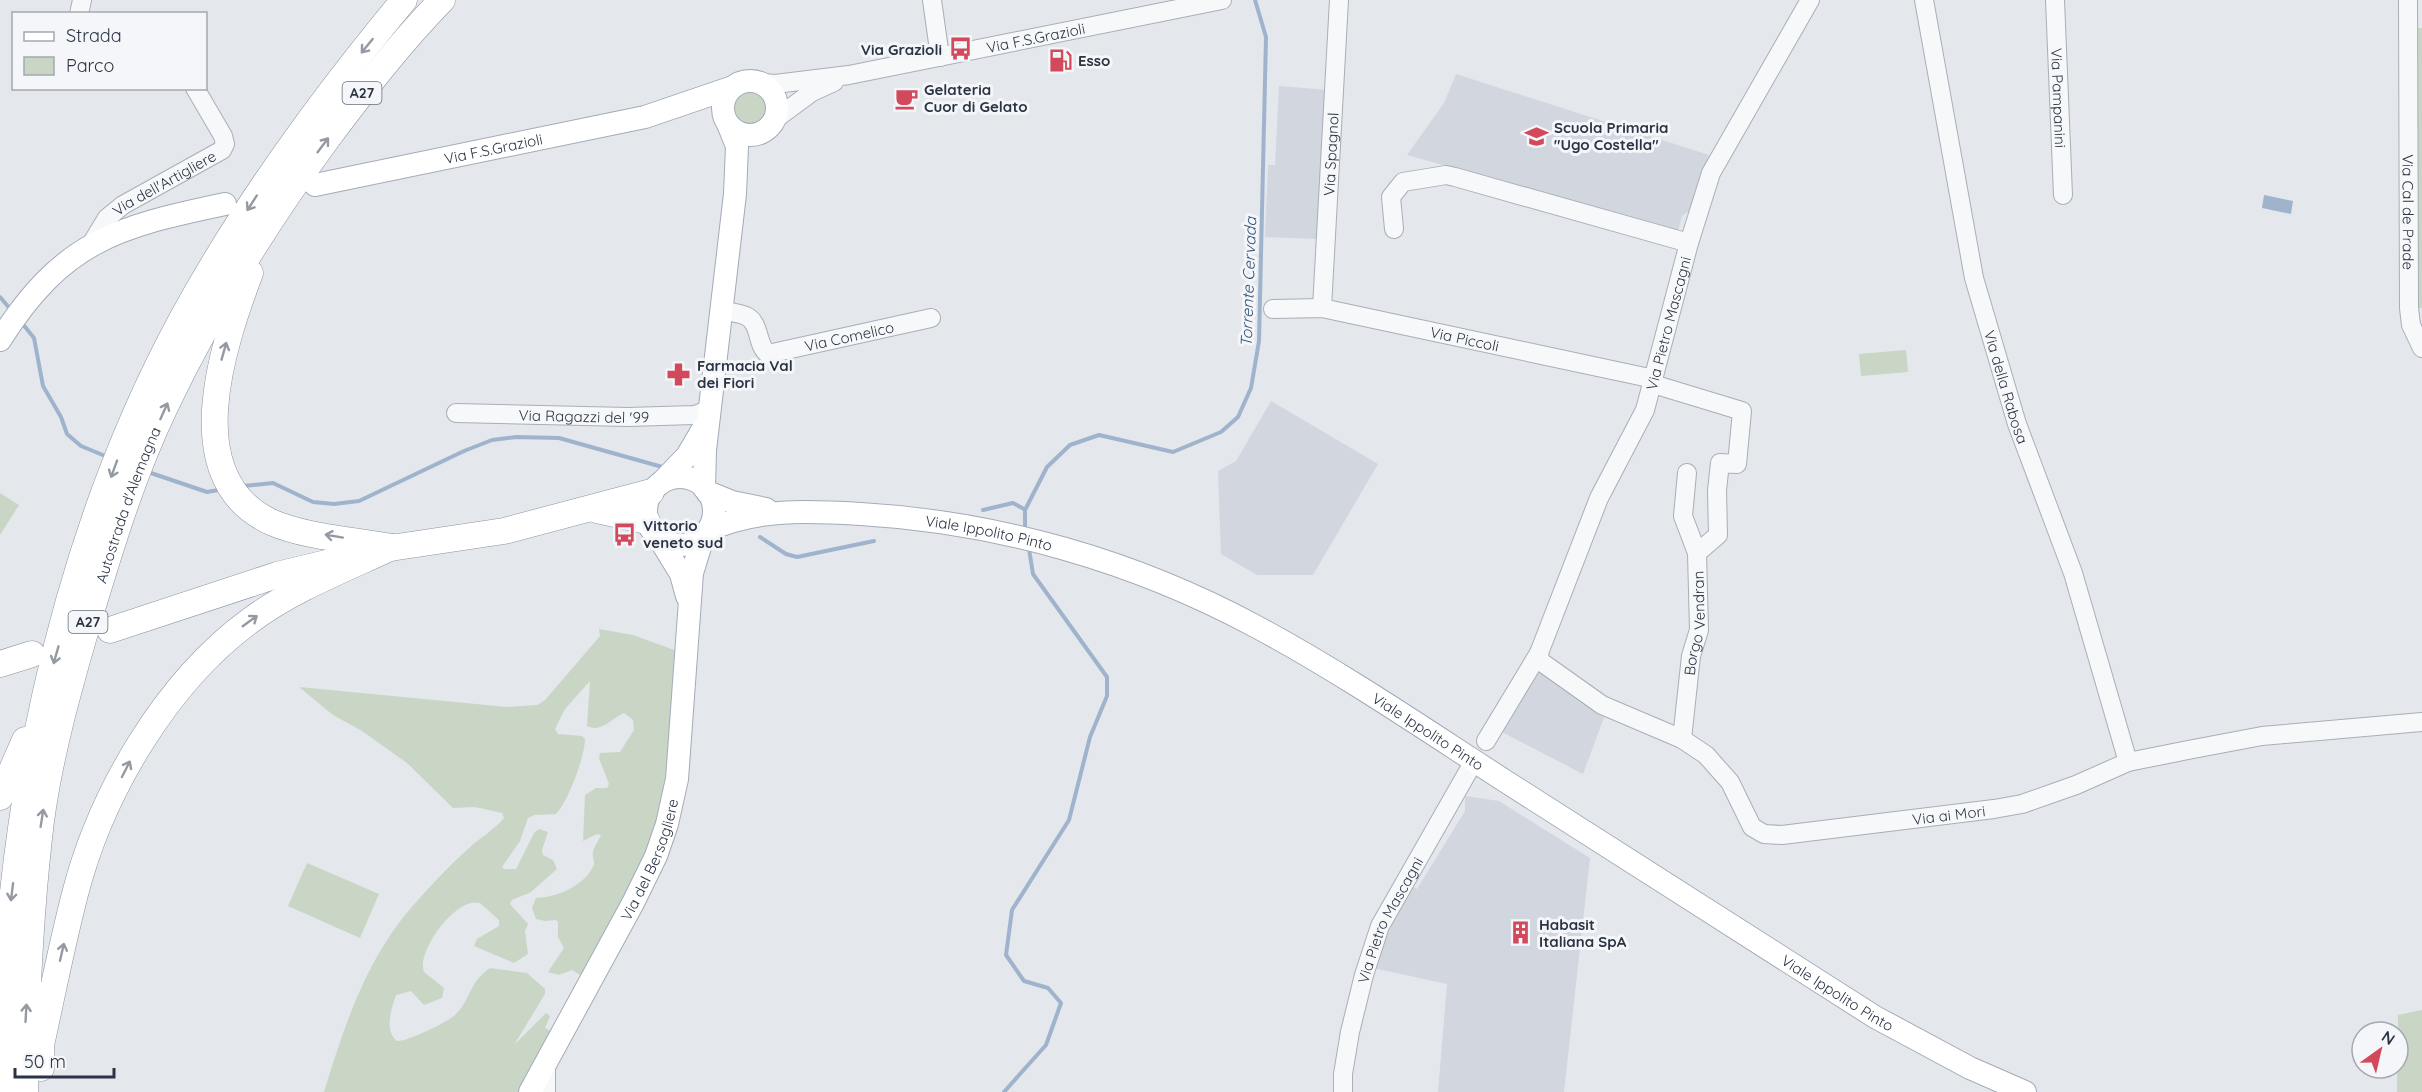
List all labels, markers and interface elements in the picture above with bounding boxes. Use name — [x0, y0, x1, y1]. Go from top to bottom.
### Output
legend — [12, 12, 207, 90]
street label: Via F.S.Grazioli — [985, 18, 1087, 57]
text: Strada — [66, 24, 122, 47]
bus stop icon: Via Grazioli — [947, 36, 973, 62]
one-way arrow — [360, 38, 373, 54]
place label: Via Grazioli — [861, 40, 942, 59]
fuel station icon: Esso — [1047, 47, 1073, 73]
street label: Via Pampanini — [2047, 48, 2071, 148]
place label: Esso — [1078, 51, 1110, 70]
text: Parco — [66, 54, 114, 77]
place label: Gelateria Cuor di Gelato — [924, 80, 1028, 116]
road number: A27 — [342, 82, 382, 104]
cafe icon: Gelateria Cuor di Gelato — [893, 85, 919, 111]
street label: Via Spagnol — [1319, 112, 1342, 196]
place label: Scuola Primaria "Ugo Costella" — [1554, 118, 1668, 154]
school or university icon: Scuola Primaria "Ugo Costella" — [1523, 123, 1549, 149]
street label: Via F.S.Grazioli — [442, 129, 544, 168]
one-way arrow — [316, 137, 329, 153]
street label: Via dell'Artigliere — [108, 146, 219, 220]
street label: Via Cal de Prade — [2399, 154, 2418, 270]
one-way arrow — [245, 195, 258, 212]
water label: Torrente Cervada — [1236, 215, 1260, 348]
street label: Via Pietro Mascagni — [1641, 254, 1695, 392]
street label: Via Comelico — [803, 317, 896, 355]
street label: Via Piccoli — [1429, 322, 1501, 355]
street label: Via della Rabosa — [1980, 328, 2033, 446]
one-way arrow — [219, 342, 230, 361]
place label: Farmacia Val dei Fiori — [697, 356, 793, 392]
pharmacy icon: Farmacia Val dei Fiori — [666, 361, 692, 387]
one-way arrow — [158, 403, 170, 421]
street label: Via Ragazzi del '99 — [519, 405, 649, 427]
street label: Autostrada d'Alemagna — [91, 424, 164, 585]
one-way arrow — [108, 460, 119, 478]
street label: Viale Ippolito Pinto — [924, 511, 1054, 554]
place label: Vittorio veneto sud — [643, 516, 723, 552]
bus stop icon: Vittorio veneto sud — [612, 521, 638, 547]
one-way arrow — [325, 531, 344, 542]
street label: Borgo Vendran — [1679, 571, 1708, 676]
road number: A27 — [68, 611, 107, 633]
one-way arrow — [242, 615, 258, 627]
one-way arrow — [49, 645, 61, 664]
street label: Viale Ippolito Pinto — [1369, 688, 1487, 774]
one-way arrow — [121, 760, 133, 778]
street label: Via del Bersagliere — [616, 797, 682, 924]
street label: Via ai Mori — [1911, 801, 1986, 828]
one-way arrow — [37, 809, 48, 829]
street label: Via Pietro Mascagni — [1353, 854, 1427, 985]
one-way arrow — [6, 882, 17, 902]
place label: Habasit Italiana SpA — [1539, 915, 1627, 951]
building icon: Habasit Italiana SpA — [1508, 920, 1534, 946]
one-way arrow — [56, 943, 68, 962]
street label: Viale Ippolito Pinto — [1778, 950, 1897, 1035]
one-way arrow — [21, 1003, 32, 1023]
north arrow — [2350, 1020, 2410, 1080]
text: N — [2378, 1026, 2399, 1049]
scale bar — [15, 1041, 114, 1079]
text: 50 m — [24, 1050, 66, 1073]

